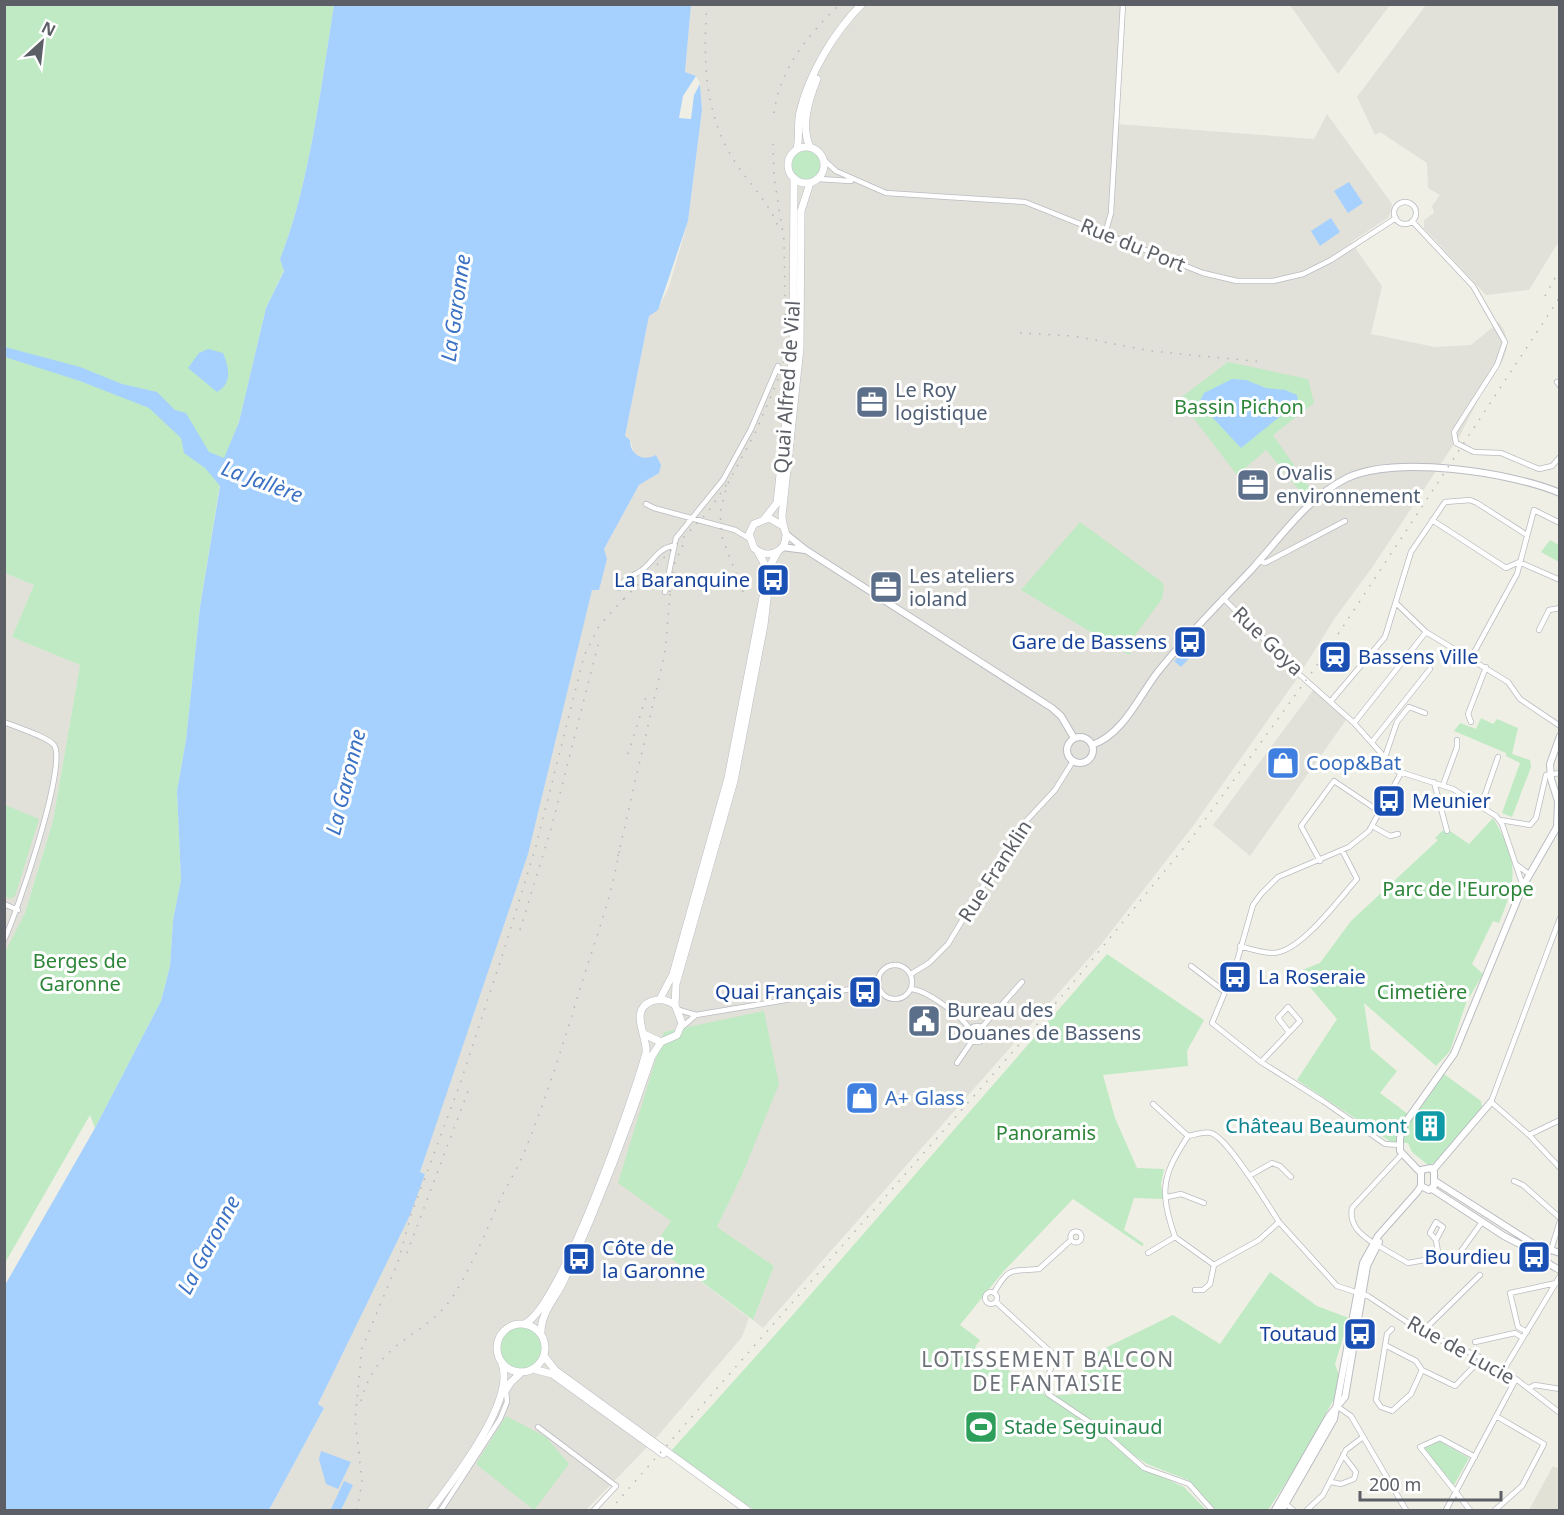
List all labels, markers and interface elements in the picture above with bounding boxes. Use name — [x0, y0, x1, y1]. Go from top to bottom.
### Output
north arrow — [12, 12, 72, 72]
text: N — [38, 16, 60, 41]
street label: Rue du Port — [1077, 211, 1190, 278]
water label: La Garonne — [434, 252, 476, 363]
street label: Quai Alfred de Vial — [767, 300, 806, 474]
place label: Le Roy logistique — [895, 376, 988, 426]
office icon: Le Roy logistique — [854, 384, 890, 420]
park label: Bassin Pichon — [1174, 393, 1304, 420]
water label: La Jallère — [218, 453, 307, 509]
place label: Ovalis environnement — [1276, 459, 1420, 509]
office icon: Ovalis environnement — [1235, 467, 1271, 503]
bus stop icon: La Baranquine — [755, 562, 791, 598]
place label: Les ateliers ioland — [909, 562, 1015, 612]
place label: La Baranquine — [614, 566, 750, 593]
office icon: Les ateliers ioland — [868, 569, 904, 605]
street label: Rue Goya — [1227, 600, 1310, 681]
bus stop icon: Gare de Bassens — [1172, 624, 1208, 660]
place label: Gare de Bassens — [1012, 628, 1167, 655]
station icon: Bassens Ville — [1317, 639, 1353, 675]
place label: Bassens Ville — [1358, 643, 1479, 670]
water label: La Garonne — [318, 726, 372, 838]
shop icon: Coop&Bat — [1265, 745, 1301, 781]
place label: Coop&Bat — [1306, 749, 1401, 776]
bus stop icon: Meunier — [1371, 783, 1407, 819]
place label: Meunier — [1412, 787, 1491, 814]
street label: Rue Franklin — [952, 815, 1038, 927]
park label: Parc de l'Europe — [1382, 875, 1534, 902]
park label: Berges de Garonne — [33, 947, 127, 997]
bus stop icon: La Roseraie — [1217, 959, 1253, 995]
place label: La Roseraie — [1258, 963, 1366, 990]
bus stop icon: Quai Français — [847, 974, 883, 1010]
place label: Quai Français — [715, 978, 842, 1005]
park label: Cimetière — [1377, 978, 1467, 1005]
place label: Bureau des Douanes de Bassens — [947, 996, 1141, 1046]
public building icon: Bureau des Douanes de Bassens — [906, 1003, 942, 1039]
shop icon: A+ Glass — [844, 1080, 880, 1116]
place label: A+ Glass — [885, 1084, 965, 1111]
building icon: Château Beaumont — [1412, 1108, 1448, 1144]
place label: Château Beaumont — [1225, 1112, 1407, 1139]
park label: Panoramis — [996, 1119, 1096, 1146]
water label: La Garonne — [170, 1190, 246, 1299]
place label: Côte de la Garonne — [602, 1234, 705, 1284]
bus stop icon: Bourdieu — [1516, 1239, 1552, 1275]
bus stop icon: Côte de la Garonne — [561, 1241, 597, 1277]
place label: Bourdieu — [1425, 1243, 1511, 1270]
street label: Rue de Lucie — [1403, 1309, 1520, 1390]
bus stop icon: Toutaud — [1342, 1316, 1378, 1352]
place label: Toutaud — [1260, 1320, 1337, 1347]
district label: LOTISSEMENT BALCON DE FANTAISIE — [921, 1345, 1175, 1397]
sports icon: Stade Seguinaud — [963, 1409, 999, 1445]
place label: Stade Seguinaud — [1004, 1413, 1163, 1440]
scale bar — [1360, 1464, 1501, 1502]
text: 200 m — [1369, 1472, 1421, 1496]

